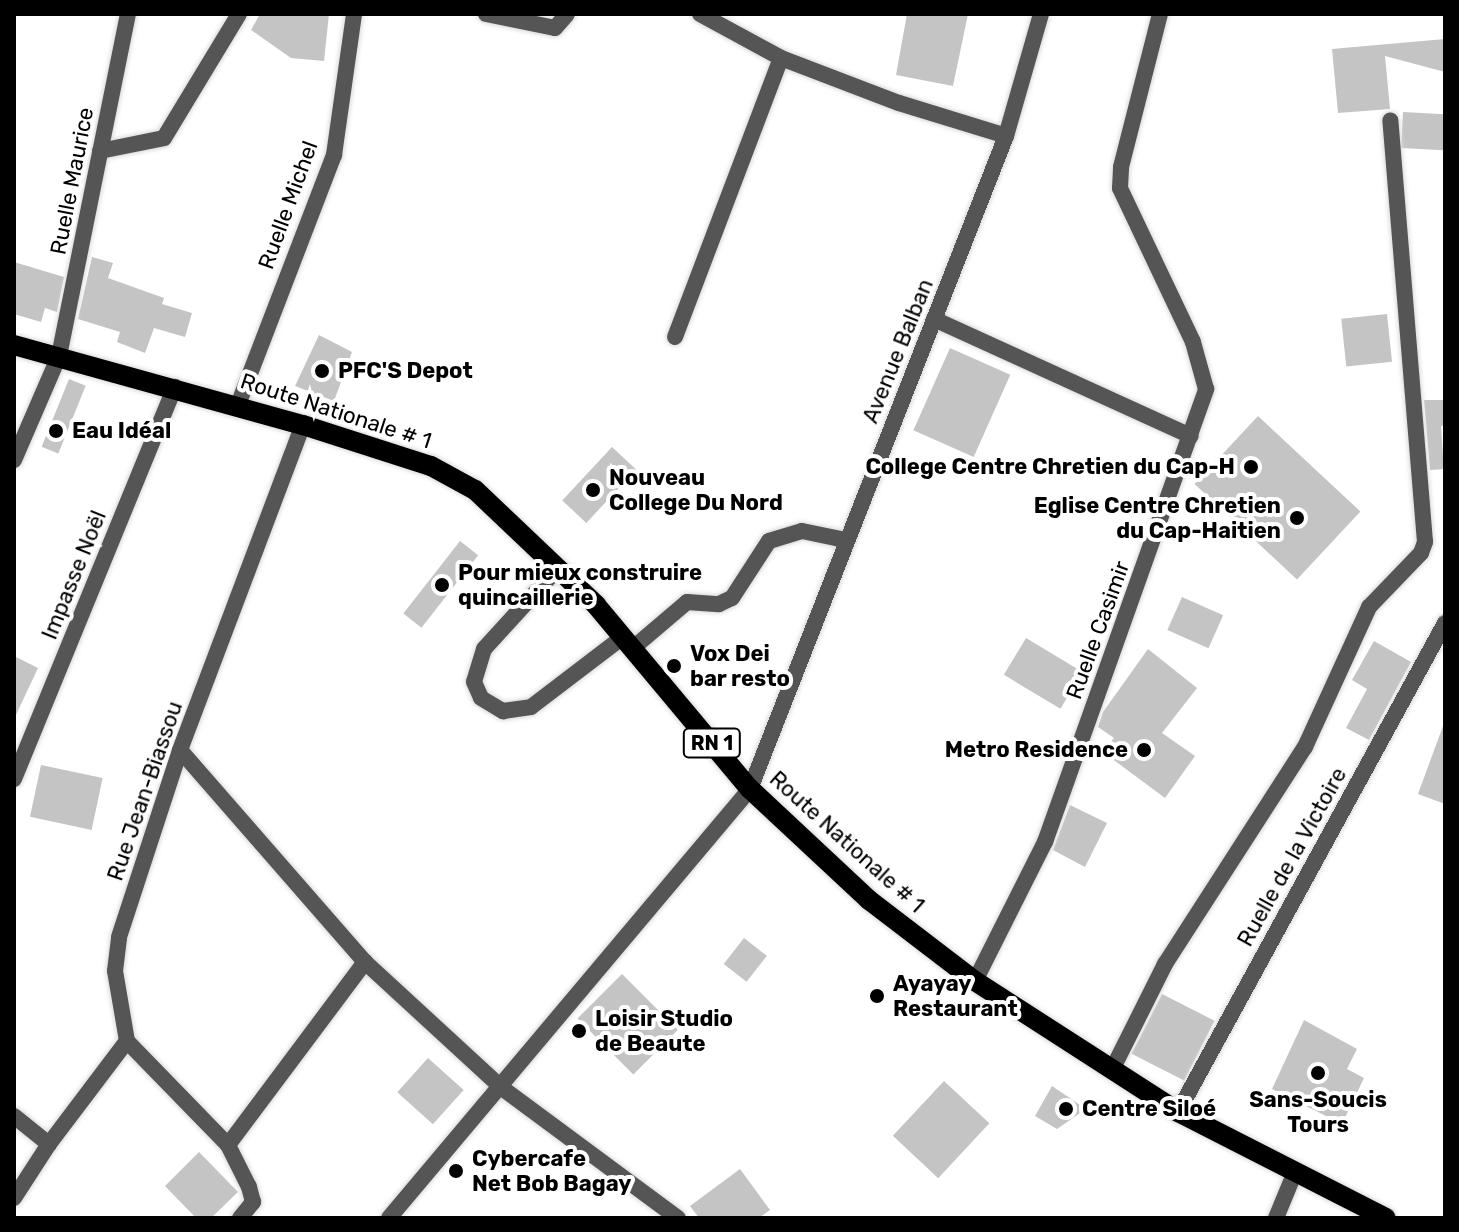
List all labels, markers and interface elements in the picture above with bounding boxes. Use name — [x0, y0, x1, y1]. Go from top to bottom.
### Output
street label: Ruelle Maurice — [45, 105, 99, 257]
street label: Ruelle Michel — [253, 137, 323, 273]
street label: Avenue Balban — [857, 275, 939, 427]
place label: PFC'S Depot — [338, 358, 473, 384]
marker: PFC'S Depot — [313, 362, 331, 380]
street label: Route Nationale # 1 — [237, 368, 435, 454]
place label: Eau Idéal — [72, 418, 171, 444]
marker: Eau Idéal — [47, 422, 65, 440]
place label: College Centre Chretien du Cap-H — [865, 454, 1235, 480]
marker: College Centre Chretien du Cap-H — [1242, 458, 1260, 476]
place label: Nouveau College Du Nord — [609, 464, 783, 516]
marker: Nouveau College Du Nord — [584, 481, 602, 499]
place label: Eglise Centre Chretien du Cap-Haitien — [1034, 492, 1281, 544]
street label: Impasse Noël — [36, 507, 112, 643]
marker: Eglise Centre Chretien du Cap-Haitien — [1288, 509, 1306, 527]
street label: Ruelle Casimir — [1061, 557, 1135, 703]
place label: Pour mieux construire quincaillerie — [458, 559, 702, 610]
marker: Pour mieux construire quincaillerie — [433, 576, 451, 594]
place label: Vox Dei bar resto — [690, 640, 790, 692]
marker: Vox Dei bar resto — [665, 657, 683, 675]
street label: Rue Jean-Biassou — [102, 698, 188, 884]
road number: RN 1 — [682, 727, 742, 759]
place label: Metro Residence — [945, 737, 1128, 763]
marker: Metro Residence — [1135, 741, 1153, 759]
street label: Ruelle de la Victoire — [1232, 763, 1352, 951]
street label: Route Nationale # 1 — [764, 766, 930, 918]
place label: Ayayay Restaurant — [893, 970, 1018, 1022]
marker: Ayayay Restaurant — [868, 987, 886, 1005]
place label: Loisir Studio de Beaute — [595, 1005, 733, 1056]
marker: Loisir Studio de Beaute — [570, 1022, 588, 1040]
marker: Sans-Soucis Tours — [1309, 1064, 1327, 1082]
place label: Sans-Soucis Tours — [1249, 1086, 1387, 1138]
place label: Centre Siloé — [1082, 1096, 1216, 1122]
marker: Centre Siloé — [1057, 1100, 1075, 1118]
place label: Cybercafe Net Bob Bagay — [472, 1145, 631, 1196]
marker: Cybercafe Net Bob Bagay — [447, 1162, 465, 1180]

